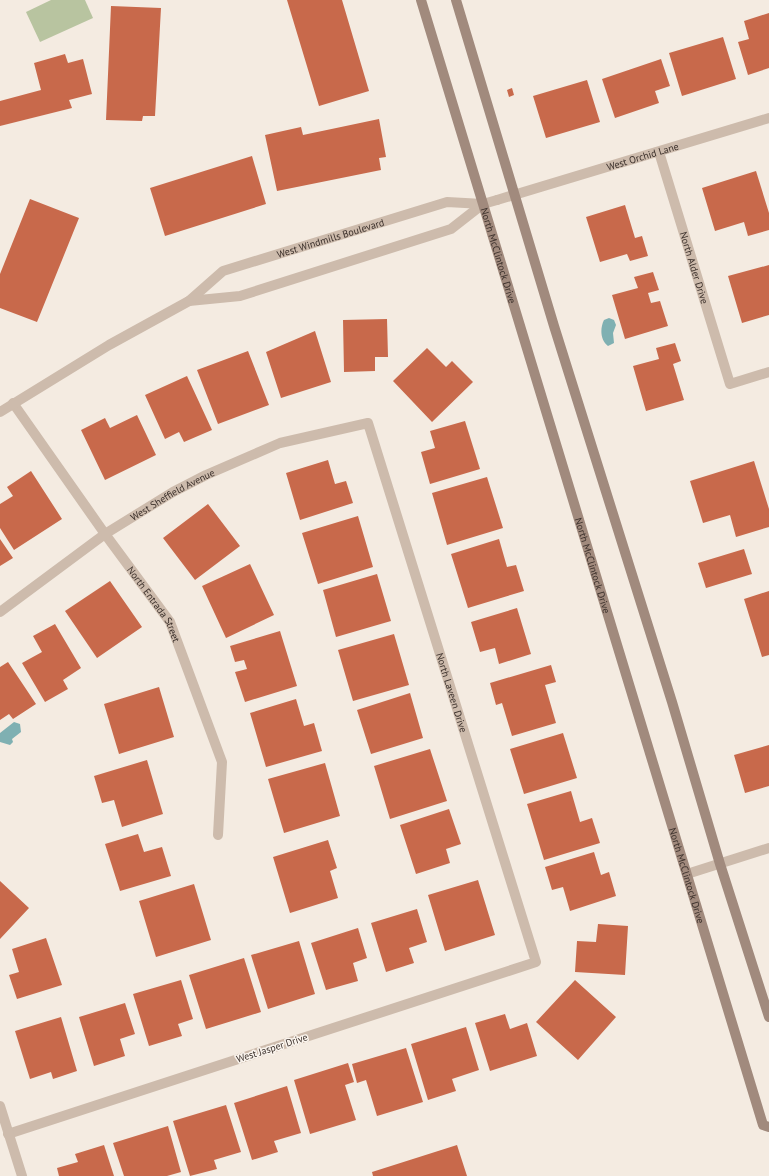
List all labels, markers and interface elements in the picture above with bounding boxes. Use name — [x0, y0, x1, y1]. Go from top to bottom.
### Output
street label: West Orchid Lane — [605, 139, 680, 173]
street label: North McClintock Drive — [478, 206, 519, 305]
street label: West Windmills Boulevard — [275, 215, 386, 261]
street label: North Alder Drive — [677, 230, 712, 305]
street label: West Sheffield Avenue — [128, 466, 216, 523]
street label: North McClintock Drive — [572, 516, 614, 615]
street label: North Entrada Street — [125, 564, 184, 644]
street label: North Laveen Drive — [433, 651, 471, 734]
street label: North McClintock Drive — [666, 826, 708, 925]
street label: West Jasper Drive — [235, 1030, 309, 1066]

